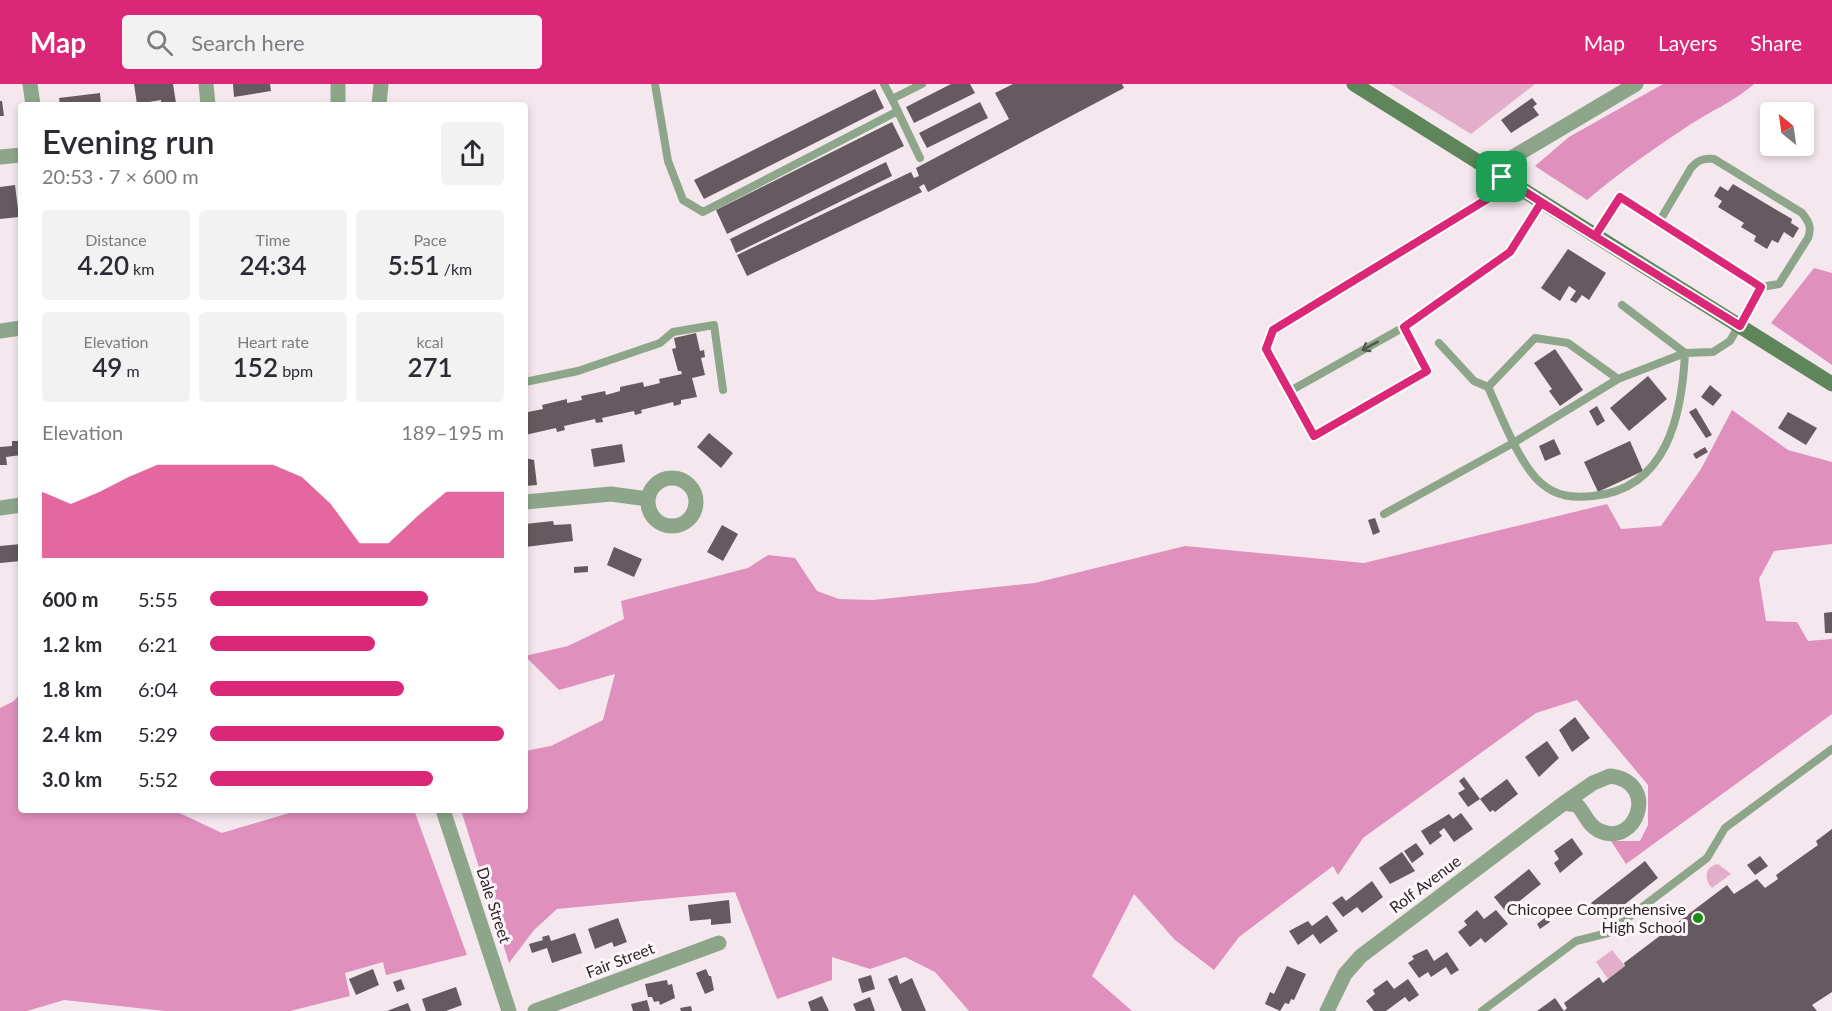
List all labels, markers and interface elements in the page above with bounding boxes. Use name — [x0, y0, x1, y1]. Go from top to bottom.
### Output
search box — [122, 15, 542, 69]
text: Map — [30, 25, 86, 59]
icon: search — [143, 26, 176, 59]
text: Search here — [191, 29, 305, 56]
text: Map — [1584, 30, 1625, 55]
text: Layers — [1658, 30, 1717, 55]
text: Share — [1750, 30, 1802, 55]
north arrow — [1760, 102, 1814, 156]
map controls — [1760, 102, 1814, 156]
text: Evening run — [42, 121, 215, 161]
button: share — [441, 122, 504, 185]
pin — [1476, 151, 1527, 202]
icon: arrive — [1485, 160, 1518, 193]
text: 20:53 · 7 × 600 m — [42, 164, 199, 188]
text: Distance — [85, 230, 147, 249]
text: Time — [256, 230, 290, 249]
text: Pace — [413, 230, 447, 249]
text: 4.20 — [78, 249, 129, 281]
text: 24:34 — [240, 249, 306, 281]
text: 5:51 — [388, 249, 440, 281]
text: km — [129, 259, 154, 278]
text: /km — [440, 259, 472, 278]
text: Elevation — [84, 332, 149, 351]
text: Heart rate — [237, 332, 309, 351]
text: kcal — [416, 332, 444, 351]
one-way arrow — [1362, 340, 1379, 352]
text: 49 — [92, 351, 122, 383]
text: 152 — [233, 351, 278, 383]
text: 271 — [407, 351, 453, 383]
text: m — [122, 361, 140, 380]
text: bpm — [278, 361, 313, 380]
text: Elevation — [42, 420, 123, 444]
text: 189–195 m — [401, 420, 504, 444]
text: 600 m — [42, 587, 98, 611]
text: 5:55 — [138, 587, 178, 611]
text: 1.2 km — [42, 632, 102, 656]
text: 6:21 — [138, 632, 178, 656]
text: 1.8 km — [42, 677, 102, 701]
text: 6:04 — [138, 677, 178, 701]
text: 2.4 km — [42, 722, 102, 746]
text: 5:29 — [138, 722, 178, 746]
text: 3.0 km — [42, 767, 102, 791]
text: 5:52 — [138, 767, 178, 791]
street label: Rolf Avenue — [1385, 851, 1464, 917]
street label: Dale Street — [473, 865, 516, 945]
place label: Chicopee Comprehensive High School — [1507, 899, 1686, 936]
marker: Chicopee Comprehensive High School — [1691, 911, 1705, 925]
street label: Fair Street — [583, 938, 657, 981]

